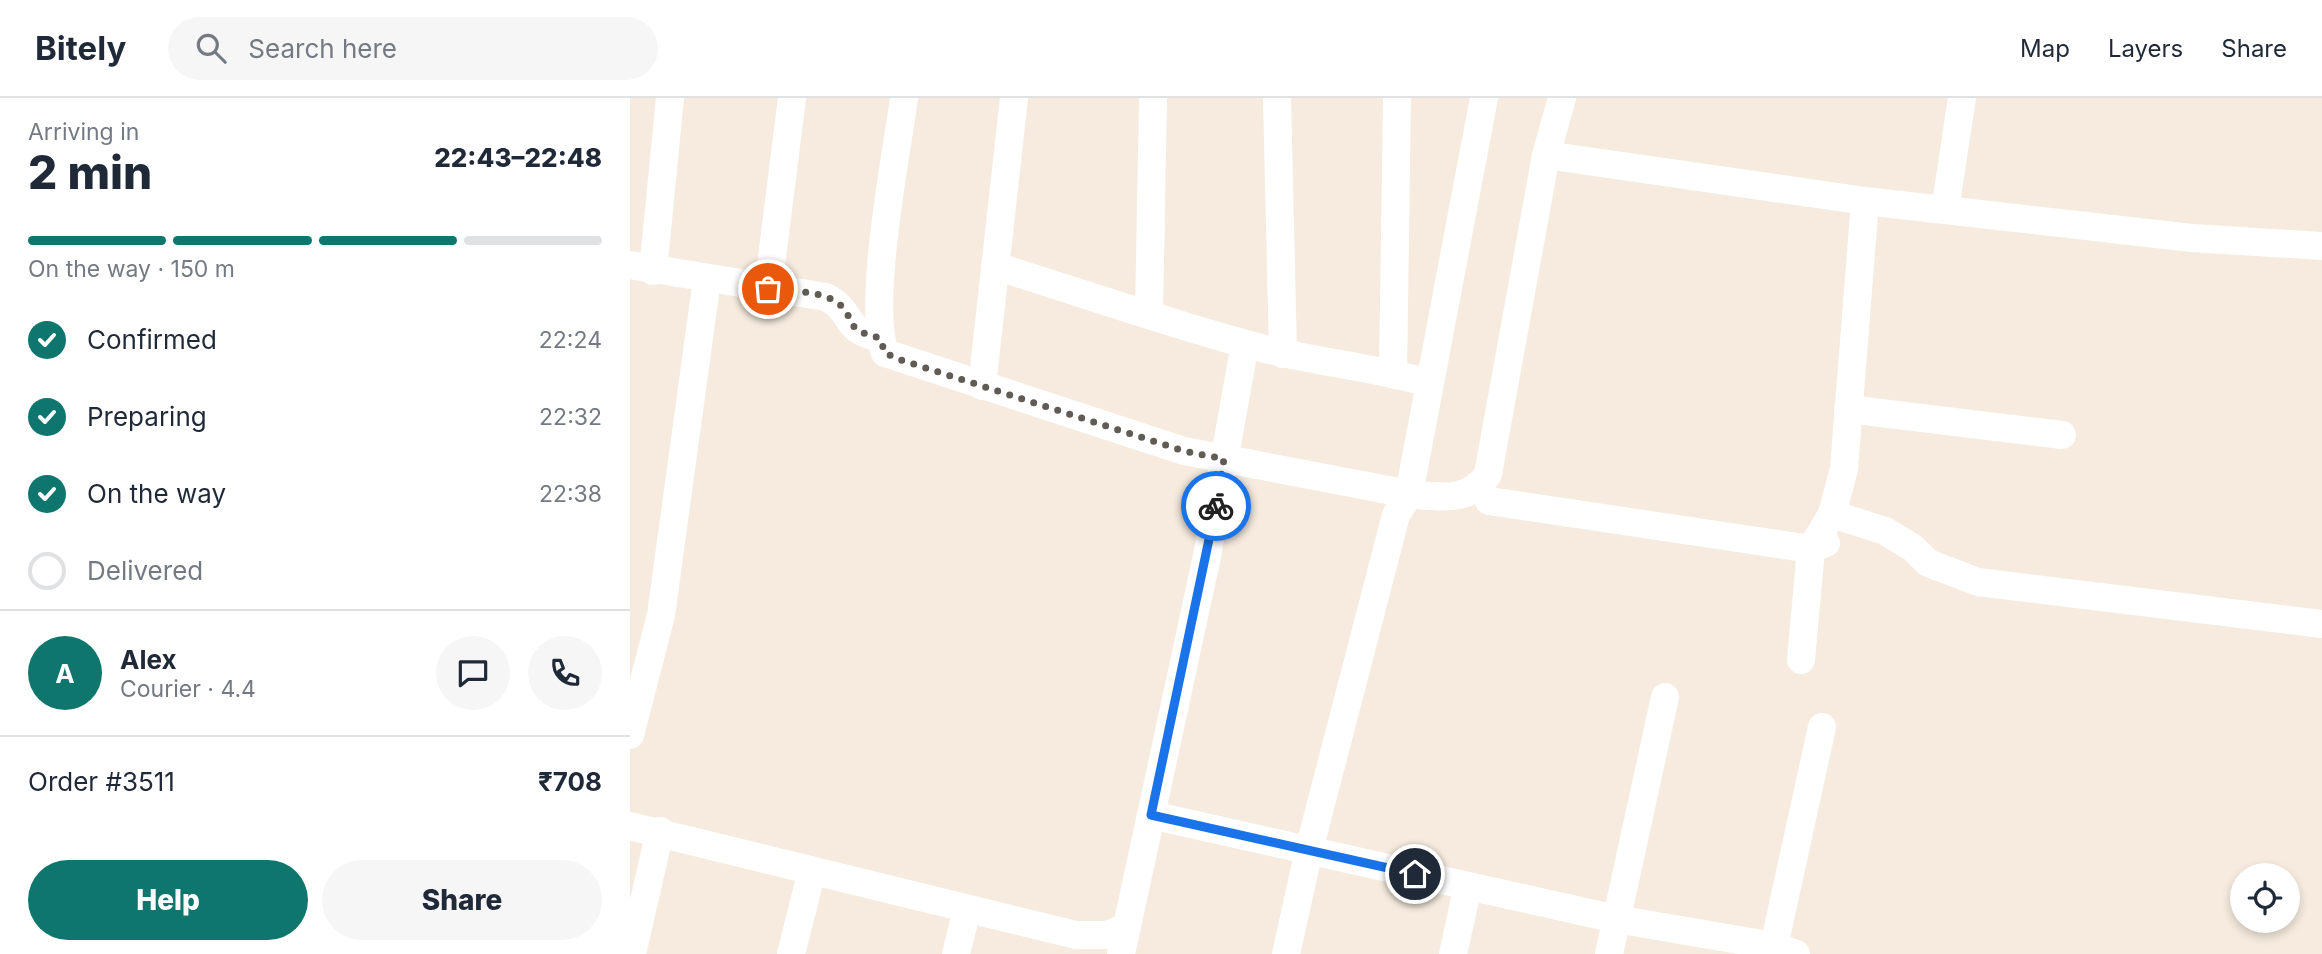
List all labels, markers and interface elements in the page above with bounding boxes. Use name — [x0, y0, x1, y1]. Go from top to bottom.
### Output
search box — [168, 17, 658, 80]
text: Bitely — [35, 28, 126, 68]
icon: search — [192, 29, 230, 67]
text: Search here — [248, 33, 397, 64]
text: Map — [2020, 34, 2070, 63]
text: Layers — [2108, 34, 2183, 63]
text: Share — [2221, 34, 2287, 63]
text: Arriving in — [28, 118, 139, 146]
text: 22:43–22:48 — [434, 142, 602, 173]
text: 2 min — [28, 144, 152, 200]
text: On the way · 150 m — [28, 255, 235, 283]
pin — [738, 259, 798, 319]
icon: bag — [749, 270, 787, 308]
icon: check — [28, 321, 66, 359]
text: Confirmed — [87, 324, 217, 355]
text: 22:24 — [539, 326, 602, 354]
icon: check — [28, 398, 66, 436]
text: Preparing — [87, 401, 207, 432]
text: 22:32 — [539, 403, 602, 431]
courier — [1181, 471, 1251, 541]
icon: check — [28, 475, 66, 513]
text: On the way — [87, 478, 226, 509]
text: 22:38 — [539, 480, 602, 508]
icon: bike — [1197, 487, 1235, 525]
text: Delivered — [87, 555, 203, 586]
button: chat — [436, 636, 510, 710]
button: phone — [528, 636, 602, 710]
text: Alex — [120, 644, 177, 675]
text: A — [55, 658, 75, 689]
text: Courier · 4.4 — [120, 675, 256, 703]
text: Order #3511 — [28, 766, 175, 797]
text: ₹708 — [538, 766, 602, 797]
pin — [1385, 844, 1445, 904]
icon: home — [1396, 855, 1434, 893]
button: Help — [28, 860, 308, 940]
button: Share — [322, 860, 602, 940]
map controls — [2230, 863, 2300, 933]
button: locate — [2230, 863, 2300, 933]

